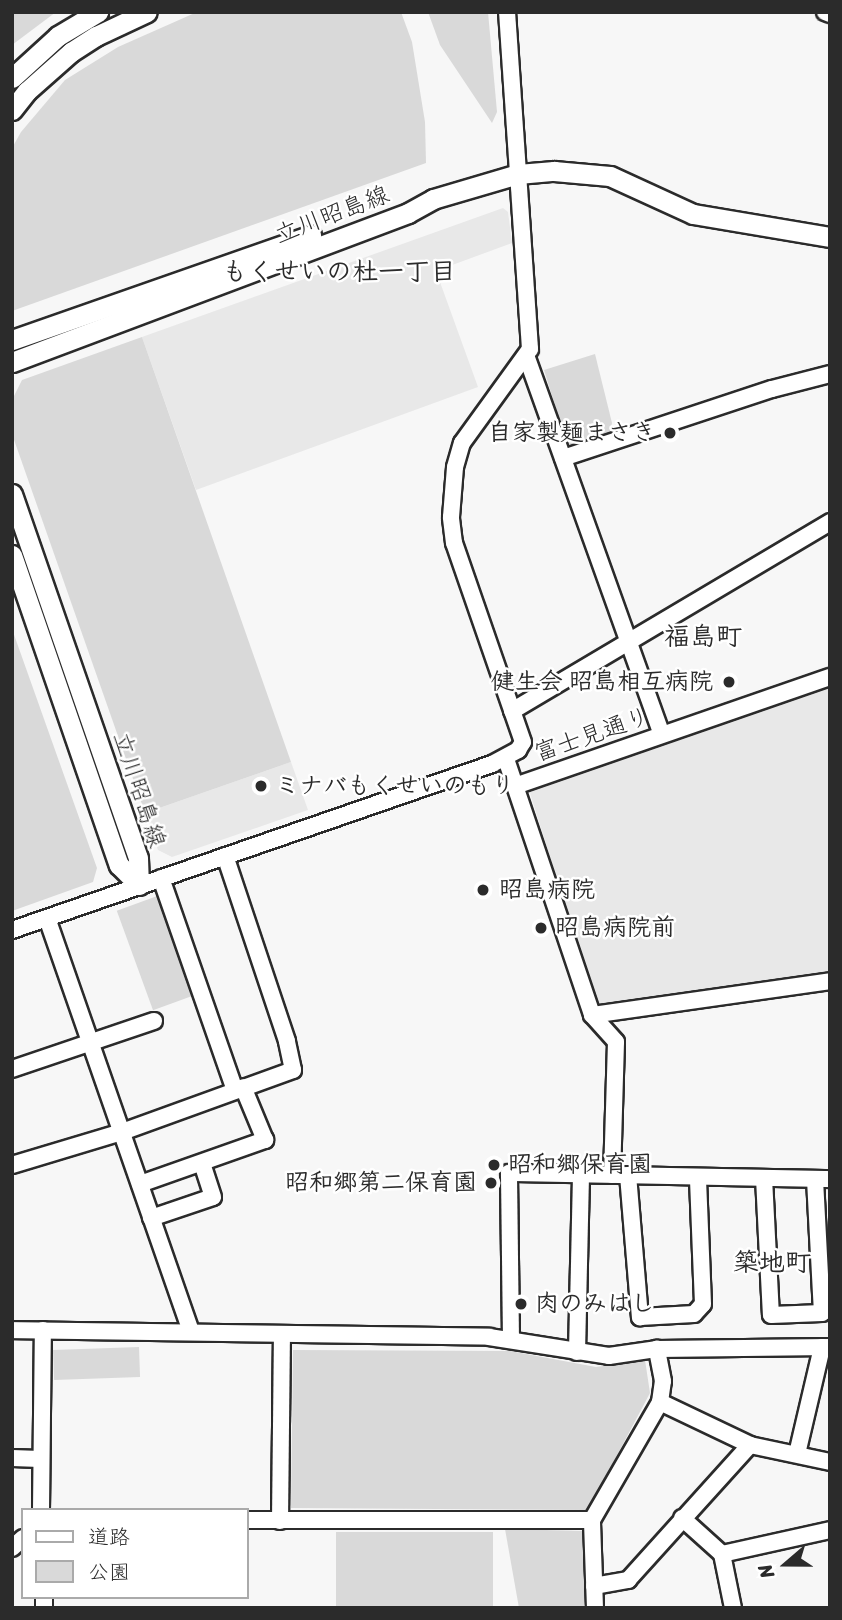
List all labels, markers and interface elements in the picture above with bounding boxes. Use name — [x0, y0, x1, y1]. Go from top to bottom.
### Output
street label: 立川昭島線 — [271, 180, 393, 250]
district label: もくせいの杜一丁目 — [222, 256, 456, 288]
place label: 自家製麺まさき — [488, 419, 656, 447]
marker: 自家製麺まさき — [662, 425, 678, 441]
district label: 福島町 — [664, 621, 742, 653]
place label: 健生会 昭島相互病院 — [491, 668, 713, 696]
marker: 健生会 昭島相互病院 — [719, 672, 739, 692]
street label: 富士見通り — [531, 702, 653, 768]
street label: 立川昭島線 — [107, 728, 171, 852]
place label: ミナバもくせいのもり — [275, 772, 515, 800]
marker: ミナバもくせいのもり — [253, 778, 269, 794]
place label: 昭島病院 — [499, 876, 595, 904]
marker: 昭島病院 — [473, 880, 493, 900]
place label: 昭島病院前 — [555, 914, 675, 942]
marker: 昭島病院前 — [533, 920, 549, 936]
place label: 昭和郷保育園 — [508, 1151, 652, 1179]
marker: 昭和郷保育園 — [486, 1157, 502, 1173]
place label: 昭和郷第二保育園 — [285, 1169, 477, 1197]
marker: 昭和郷第二保育園 — [483, 1175, 499, 1191]
district label: 築地町 — [733, 1247, 811, 1279]
place label: 肉のみはし — [535, 1290, 655, 1318]
marker: 肉のみはし — [513, 1296, 529, 1312]
legend — [21, 1508, 248, 1599]
text: 道路 — [88, 1518, 130, 1556]
north arrow — [751, 1529, 821, 1599]
text: 公園 — [88, 1553, 130, 1591]
text: N — [748, 1560, 784, 1583]

